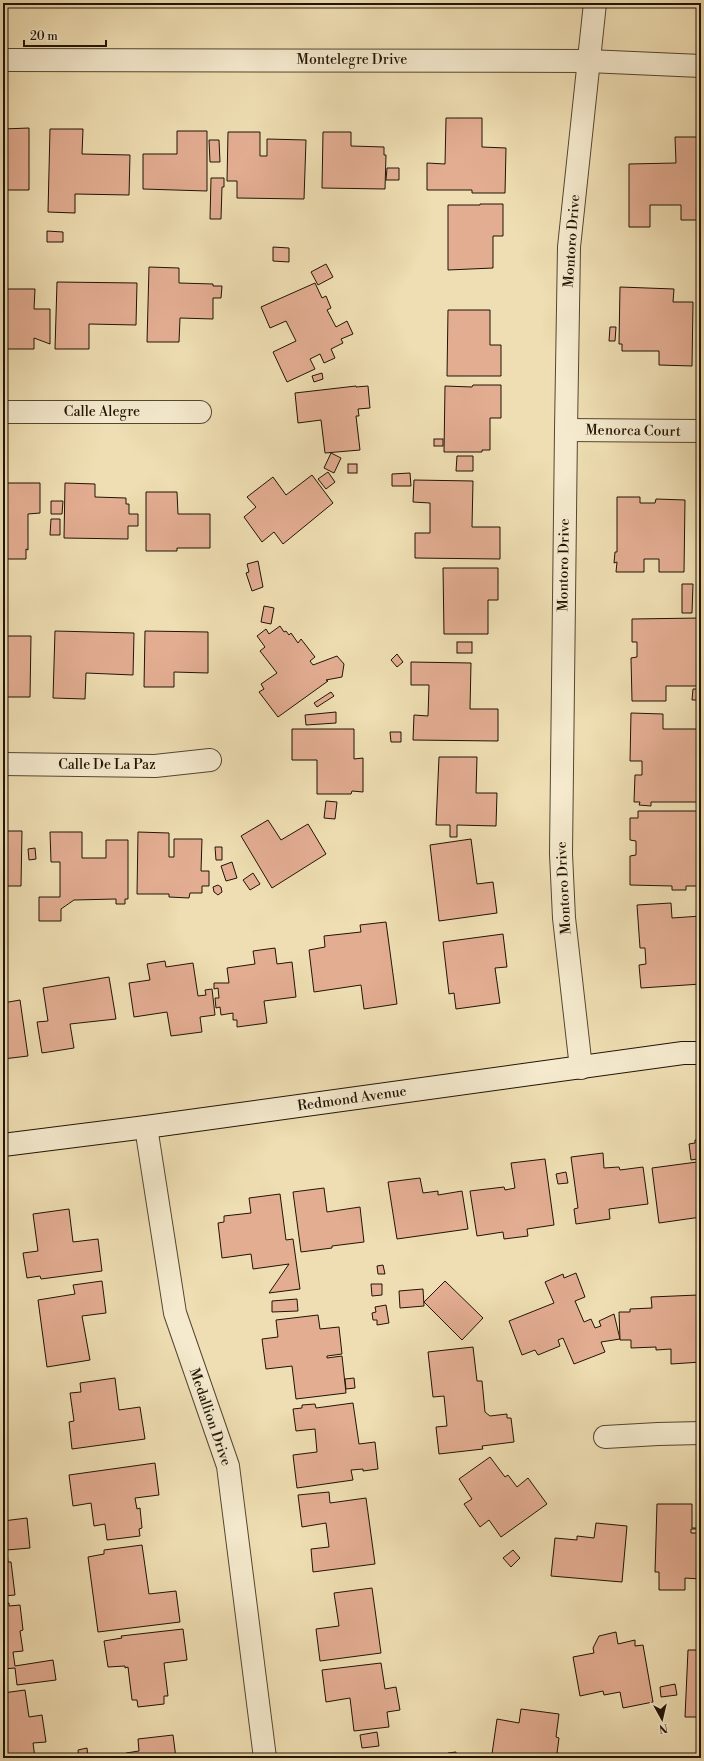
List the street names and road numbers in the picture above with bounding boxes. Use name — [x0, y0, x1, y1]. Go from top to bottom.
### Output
street label: Montelegre Drive — [297, 51, 407, 69]
street label: Montoro Drive — [560, 194, 584, 288]
street label: Calle Alegre — [64, 403, 140, 421]
street label: Menorca Court — [585, 421, 681, 441]
street label: Montoro Drive — [554, 518, 574, 612]
street label: Calle De La Paz — [58, 756, 156, 774]
street label: Montoro Drive — [553, 841, 575, 935]
street label: Redmond Avenue — [296, 1082, 408, 1116]
street label: Medallion Drive — [185, 1366, 235, 1468]

